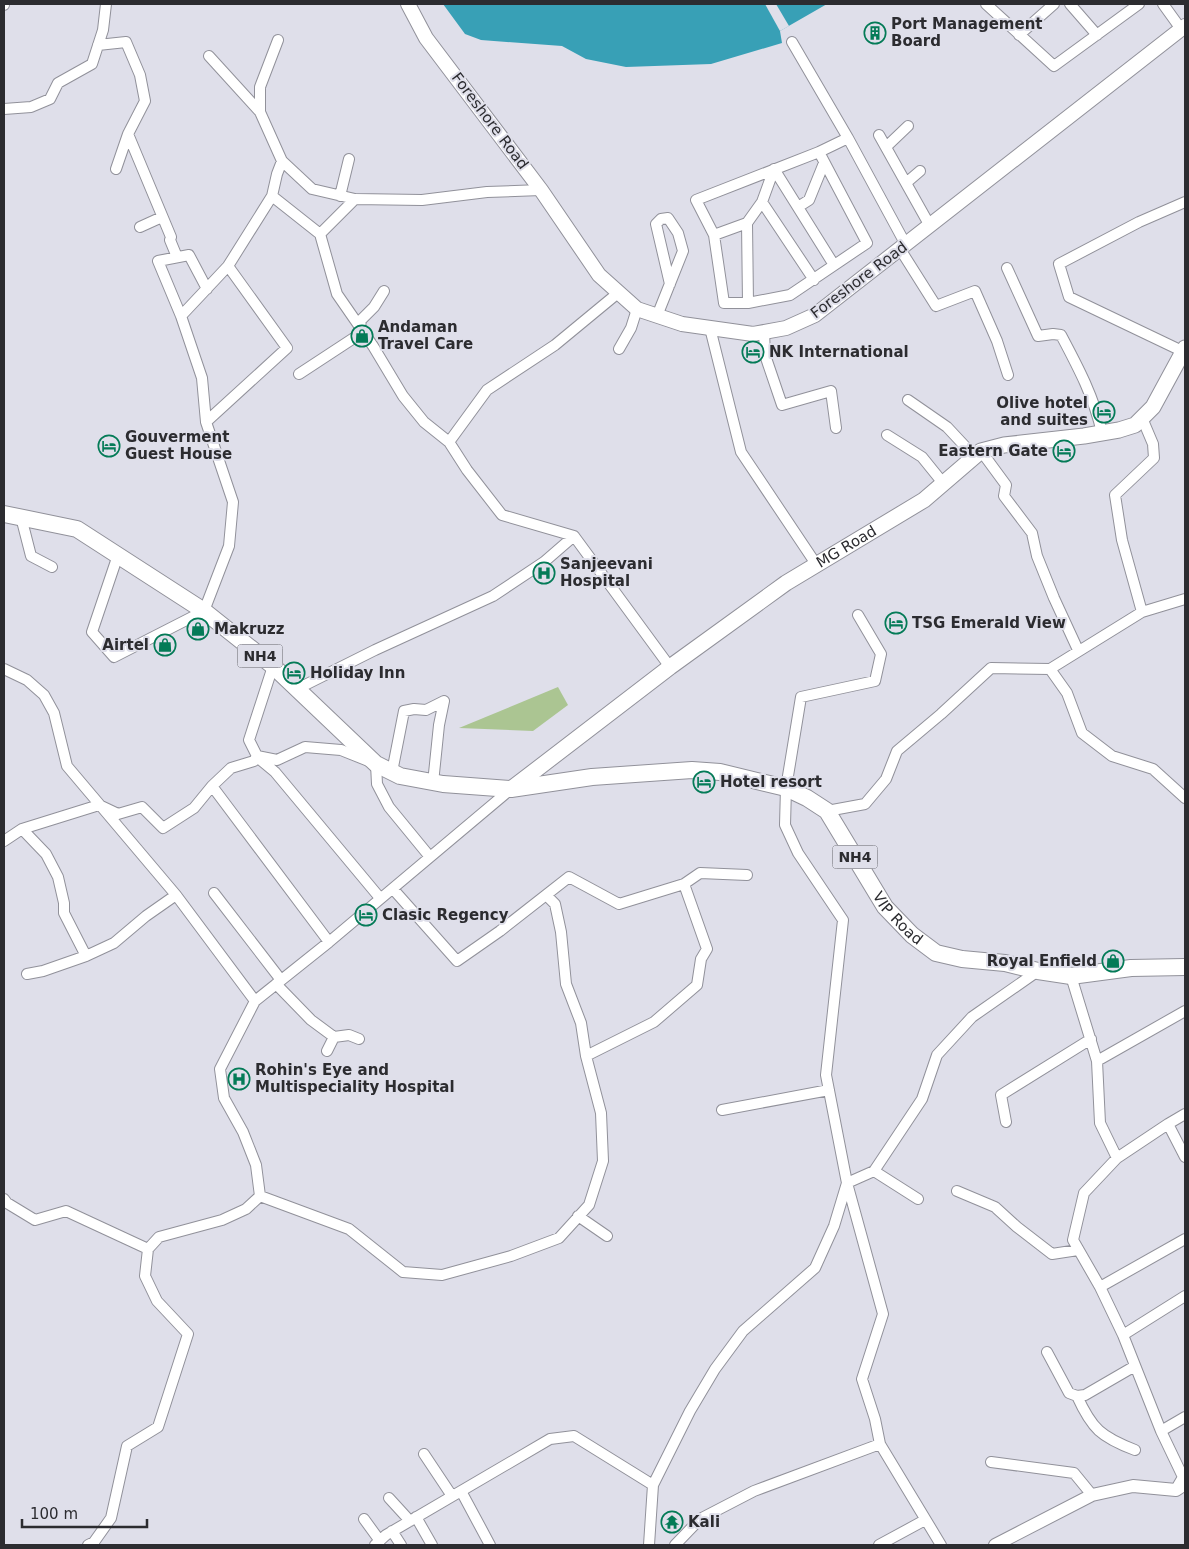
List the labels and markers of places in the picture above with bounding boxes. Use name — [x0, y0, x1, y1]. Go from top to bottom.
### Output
place label: Port Management Board — [891, 15, 1043, 50]
building icon: Port Management Board — [863, 21, 887, 45]
place label: Andaman Travel Care — [378, 318, 473, 353]
shop icon: Andaman Travel Care — [350, 324, 374, 348]
hotel icon: NK International — [741, 340, 765, 364]
place label: NK International — [769, 343, 909, 361]
place label: Olive hotel and suites — [996, 394, 1088, 429]
hotel icon: Olive hotel and suites — [1092, 400, 1116, 424]
place label: Gouverment Guest House — [125, 428, 232, 463]
hotel icon: Gouverment Guest House — [97, 434, 121, 458]
hotel icon: Eastern Gate — [1052, 439, 1076, 463]
place label: Eastern Gate — [938, 442, 1048, 460]
place label: Sanjeevani Hospital — [560, 555, 653, 590]
hospital icon: Sanjeevani Hospital — [532, 561, 556, 585]
hotel icon: TSG Emerald View — [884, 611, 908, 635]
place label: TSG Emerald View — [912, 614, 1066, 632]
shop icon: Makruzz — [186, 617, 210, 641]
place label: Makruzz — [214, 620, 285, 638]
shop icon: Airtel — [153, 633, 177, 657]
place label: Airtel — [102, 636, 149, 654]
hotel icon: Holiday Inn — [282, 661, 306, 685]
place label: Holiday Inn — [310, 664, 405, 682]
hotel icon: Hotel resort — [692, 770, 716, 794]
place label: Hotel resort — [720, 773, 822, 791]
hotel icon: Clasic Regency — [354, 903, 378, 927]
place label: Clasic Regency — [382, 906, 509, 924]
shop icon: Royal Enfield — [1101, 949, 1125, 973]
place label: Royal Enfield — [987, 952, 1097, 970]
place label: Rohin's Eye and Multispeciality Hospital — [255, 1061, 455, 1096]
hospital icon: Rohin's Eye and Multispeciality Hospital — [227, 1067, 251, 1091]
temple icon: Kali — [660, 1510, 684, 1534]
place label: Kali — [688, 1513, 720, 1531]

